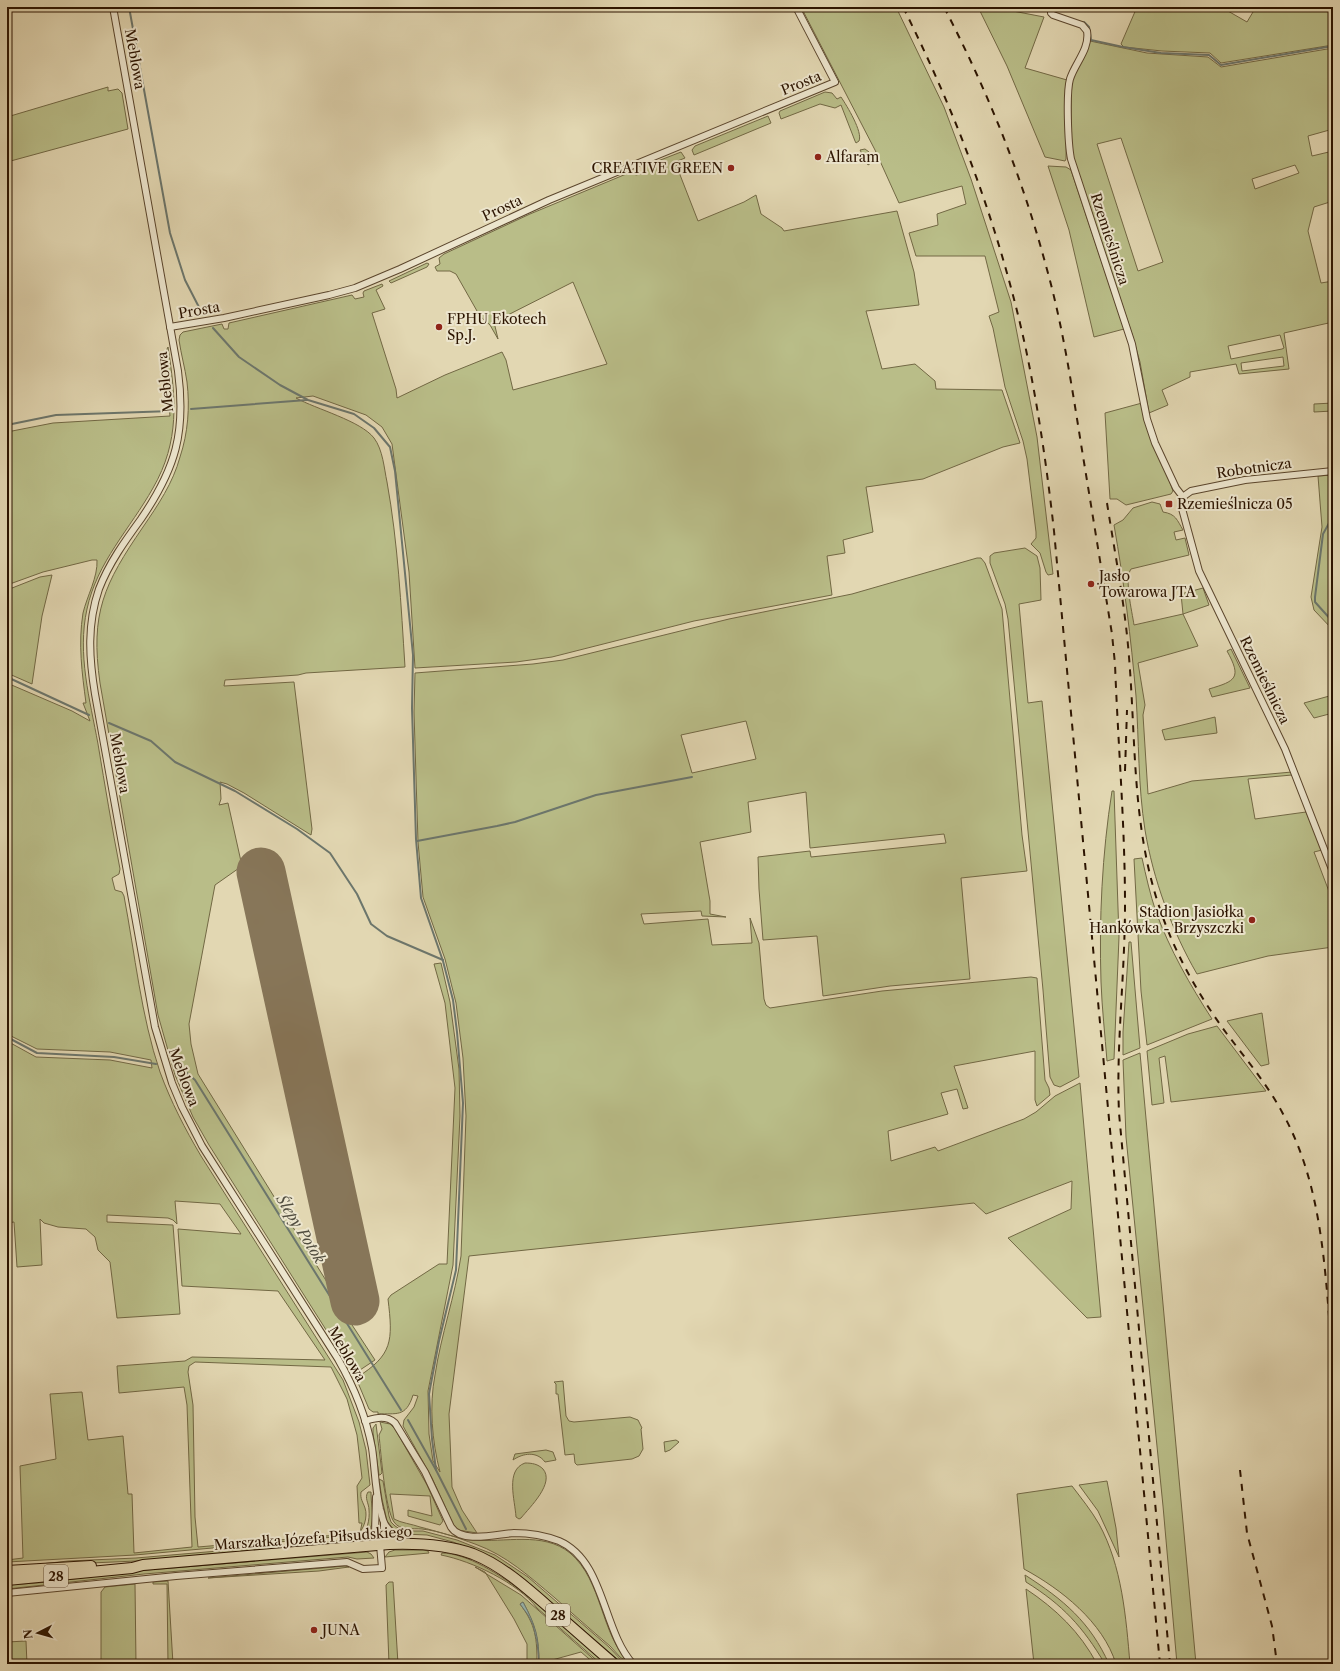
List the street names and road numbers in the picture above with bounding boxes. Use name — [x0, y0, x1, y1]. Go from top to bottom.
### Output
street label: Meblowa — [121, 27, 149, 91]
street label: Prosta — [778, 67, 824, 99]
street label: Prosta — [479, 191, 525, 225]
street label: Rzemieślnicza — [1087, 191, 1134, 288]
street label: Prosta — [177, 297, 222, 323]
street label: Meblowa — [153, 350, 177, 413]
street label: Robotnicza — [1215, 454, 1293, 482]
street label: Rzemieślnicza — [1236, 633, 1294, 727]
street label: Meblowa — [106, 731, 134, 795]
street label: Meblowa — [165, 1045, 204, 1109]
street label: Meblowa — [324, 1323, 370, 1385]
street label: Marszałka Józefa Piłsudskiego — [213, 1522, 413, 1554]
road number: 28 — [44, 1565, 68, 1587]
road number: 28 — [546, 1604, 570, 1626]

